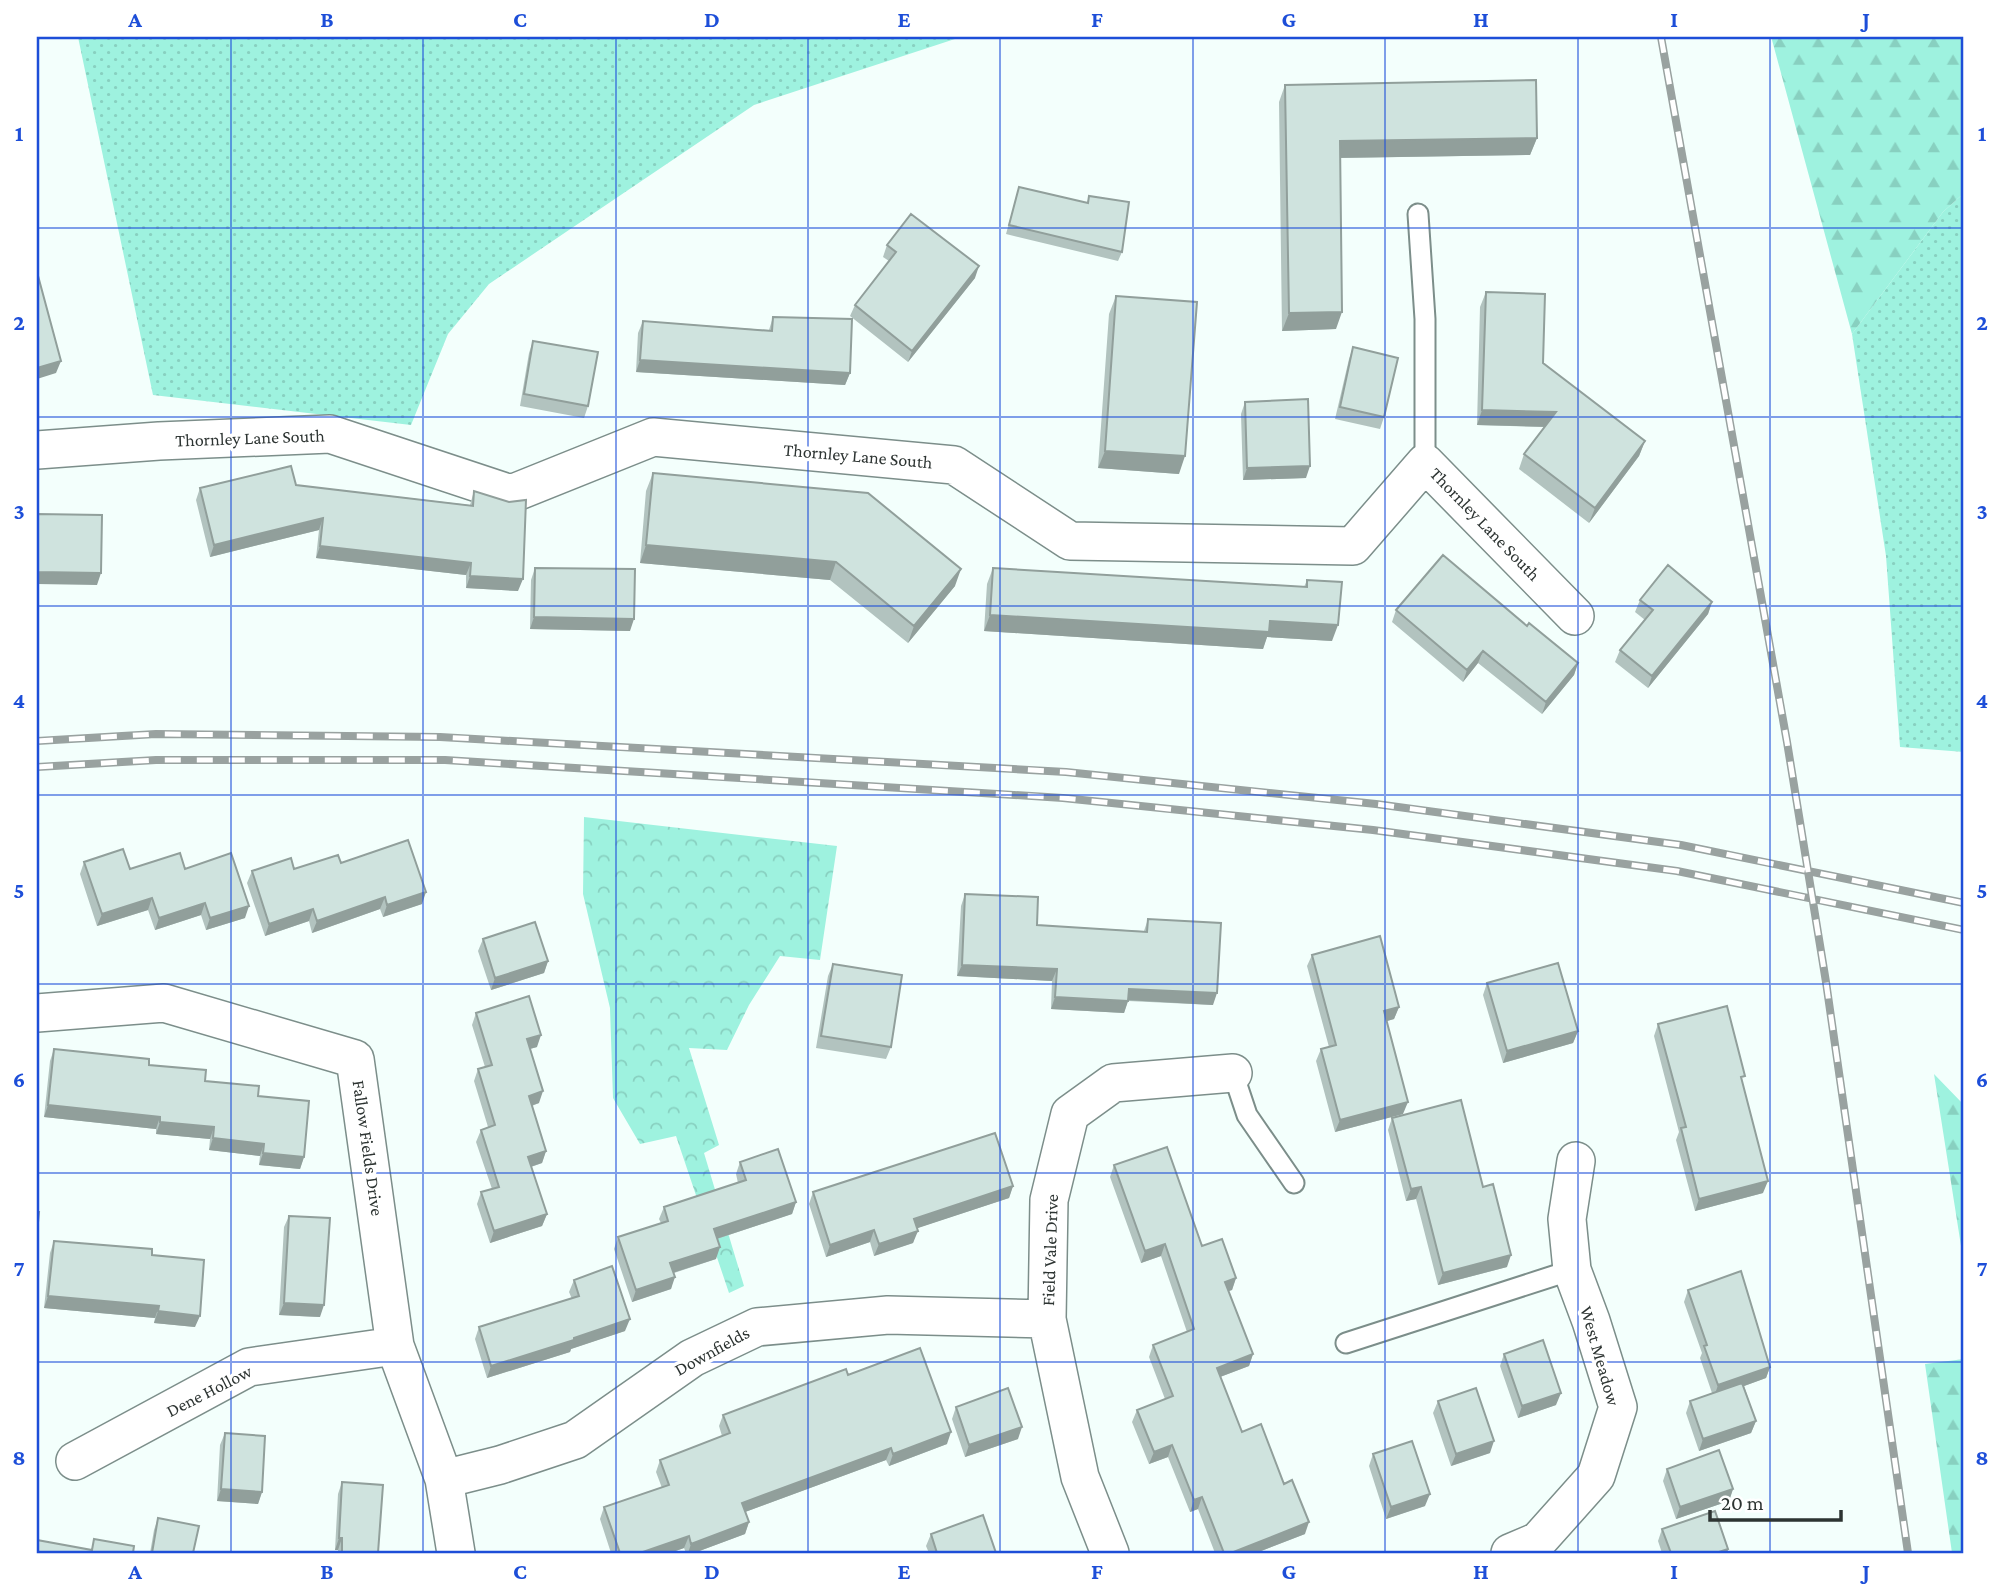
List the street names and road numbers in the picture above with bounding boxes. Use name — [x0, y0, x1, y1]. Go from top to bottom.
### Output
street label: Thornley Lane South — [175, 425, 325, 451]
street label: Thornley Lane South — [783, 440, 934, 473]
street label: Thornley Lane South — [1426, 463, 1544, 585]
street label: Fallow Fields Drive — [349, 1079, 387, 1217]
street label: Field Vale Drive — [1038, 1194, 1062, 1306]
street label: West Meadow — [1576, 1304, 1624, 1409]
street label: Downfields — [671, 1322, 753, 1380]
street label: Dene Hollow — [163, 1361, 256, 1421]

